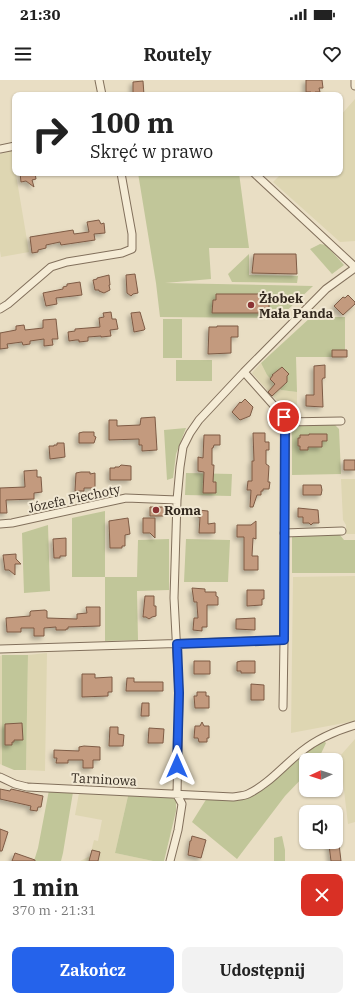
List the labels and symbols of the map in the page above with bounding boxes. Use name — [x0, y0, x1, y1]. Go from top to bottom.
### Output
place label: Żłobek Mała Panda — [259, 290, 334, 322]
marker: Żłobek Mała Panda — [246, 300, 256, 310]
pin — [267, 400, 301, 434]
street label: Józefa Piechoty — [26, 480, 122, 517]
place label: Roma — [164, 502, 201, 519]
marker: Roma — [151, 505, 161, 515]
position arrow — [156, 745, 198, 787]
north arrow — [299, 753, 343, 797]
street label: Tarninowa — [71, 769, 137, 790]

